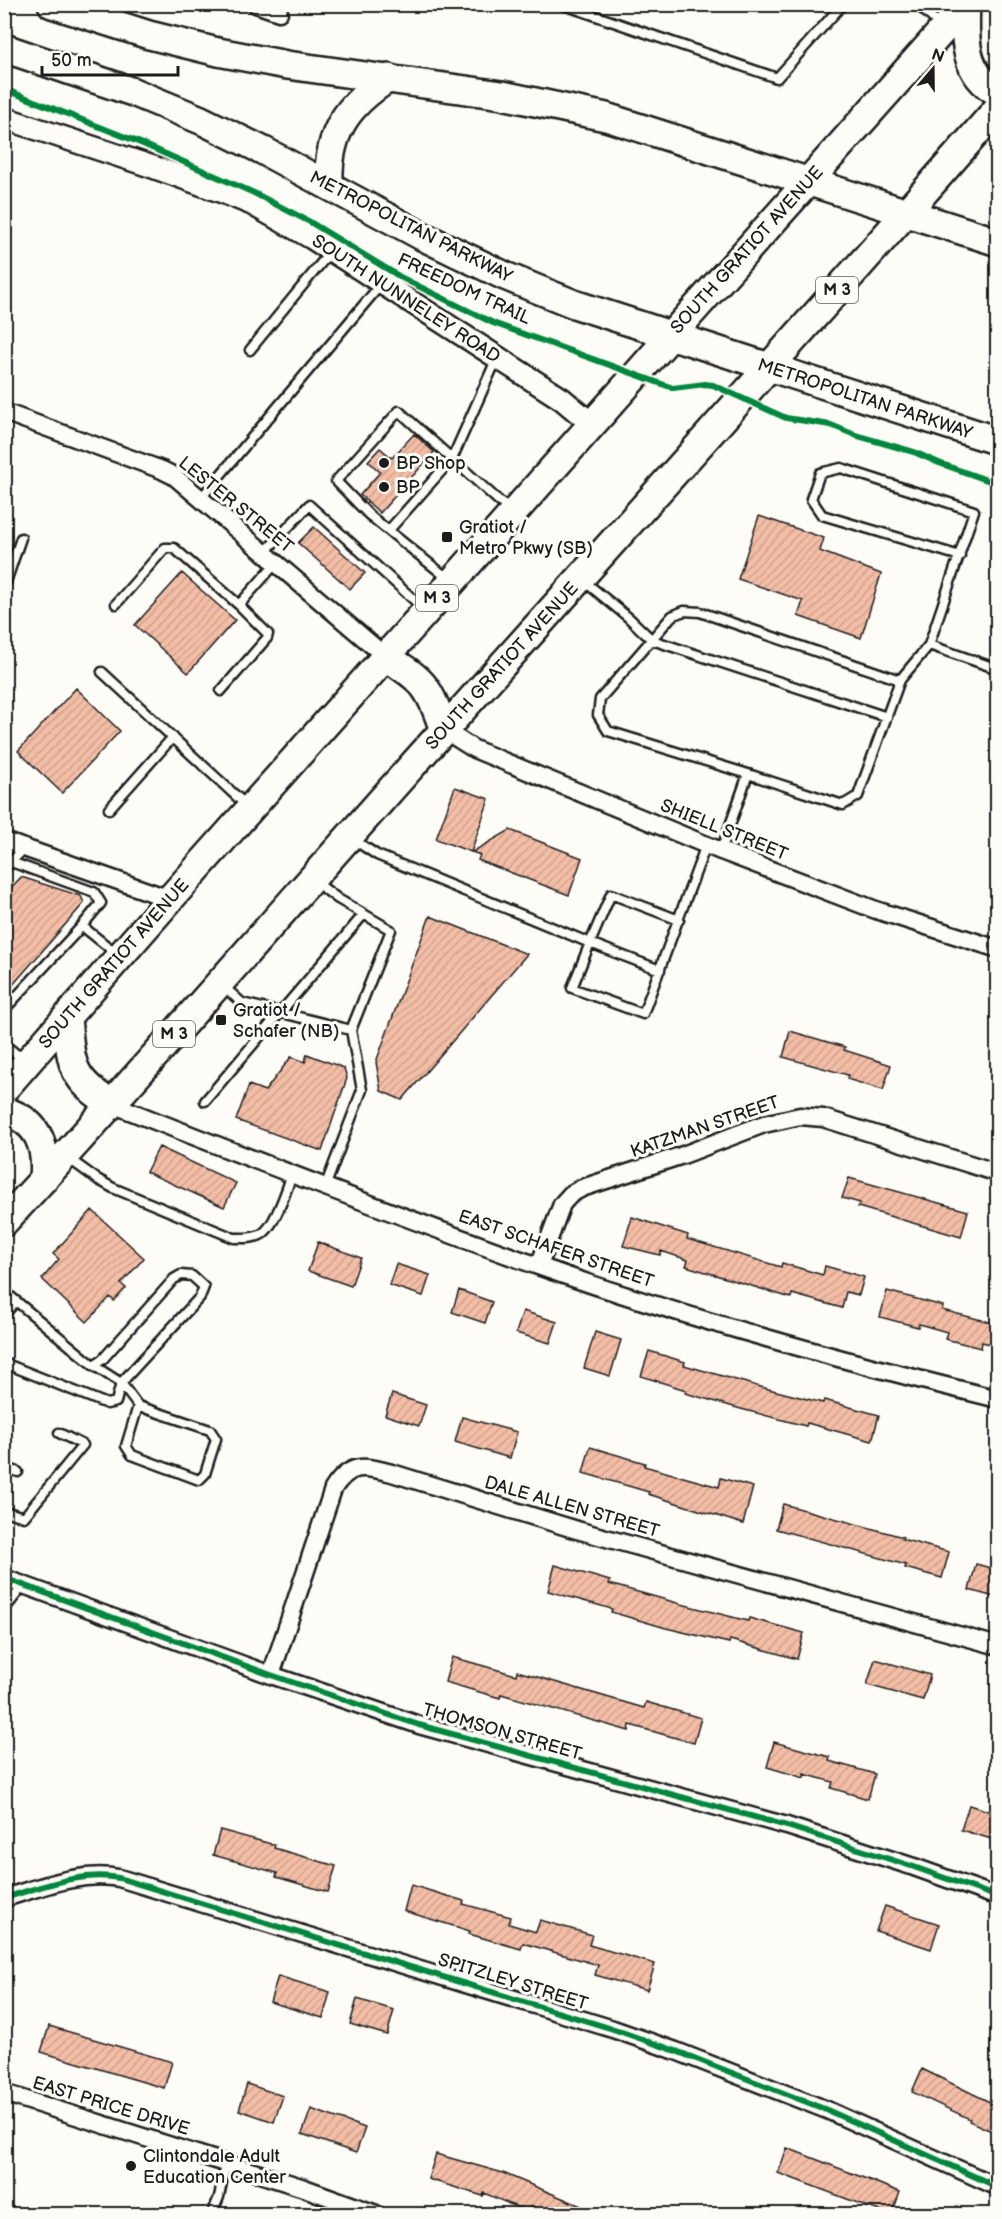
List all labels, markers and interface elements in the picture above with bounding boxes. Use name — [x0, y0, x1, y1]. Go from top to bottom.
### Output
scale bar — [42, 39, 178, 77]
north arrow — [903, 39, 963, 99]
text: N — [929, 45, 947, 67]
text: 50 m — [51, 50, 92, 71]
street label: SOUTH GRATIOT AVENUE — [666, 162, 828, 338]
street label: METROPOLITAN PARKWAY — [306, 167, 516, 288]
street label: SOUTH NUNNELEY ROAD — [308, 230, 504, 368]
street label: FREEDOM TRAIL — [394, 249, 534, 329]
road number: M 3 — [816, 277, 858, 303]
street label: METROPOLITAN PARKWAY — [755, 354, 975, 444]
street label: LESTER STREET — [174, 452, 298, 558]
place label: BP Shop — [396, 453, 466, 474]
marker: BP Shop — [377, 456, 391, 470]
place label: BP — [396, 477, 420, 498]
marker: BP — [377, 480, 391, 494]
place label: Gratiot / Metro Pkwy (SB) — [459, 517, 593, 559]
marker: Gratiot / Metro Pkwy (SB) — [440, 530, 454, 544]
street label: SOUTH GRATIOT AVENUE — [421, 578, 583, 754]
road number: M 3 — [416, 585, 458, 611]
street label: SHIELL STREET — [657, 795, 791, 865]
street label: SOUTH GRATIOT AVENUE — [35, 875, 194, 1053]
place label: Gratiot / Schafer (NB) — [233, 1000, 340, 1042]
marker: Gratiot / Schafer (NB) — [214, 1013, 228, 1027]
road number: M 3 — [153, 1021, 195, 1047]
street label: KATZMAN STREET — [628, 1092, 782, 1162]
street label: EAST SCHAFER STREET — [456, 1206, 657, 1292]
street label: DALE ALLEN STREET — [482, 1472, 662, 1542]
street label: THOMSON STREET — [420, 1699, 584, 1765]
street label: SPITZLEY STREET — [436, 1949, 591, 2015]
street label: EAST PRICE DRIVE — [30, 2072, 192, 2140]
place label: Clintondale Adult Education Center — [143, 2146, 286, 2188]
marker: Clintondale Adult Education Center — [124, 2159, 138, 2173]

